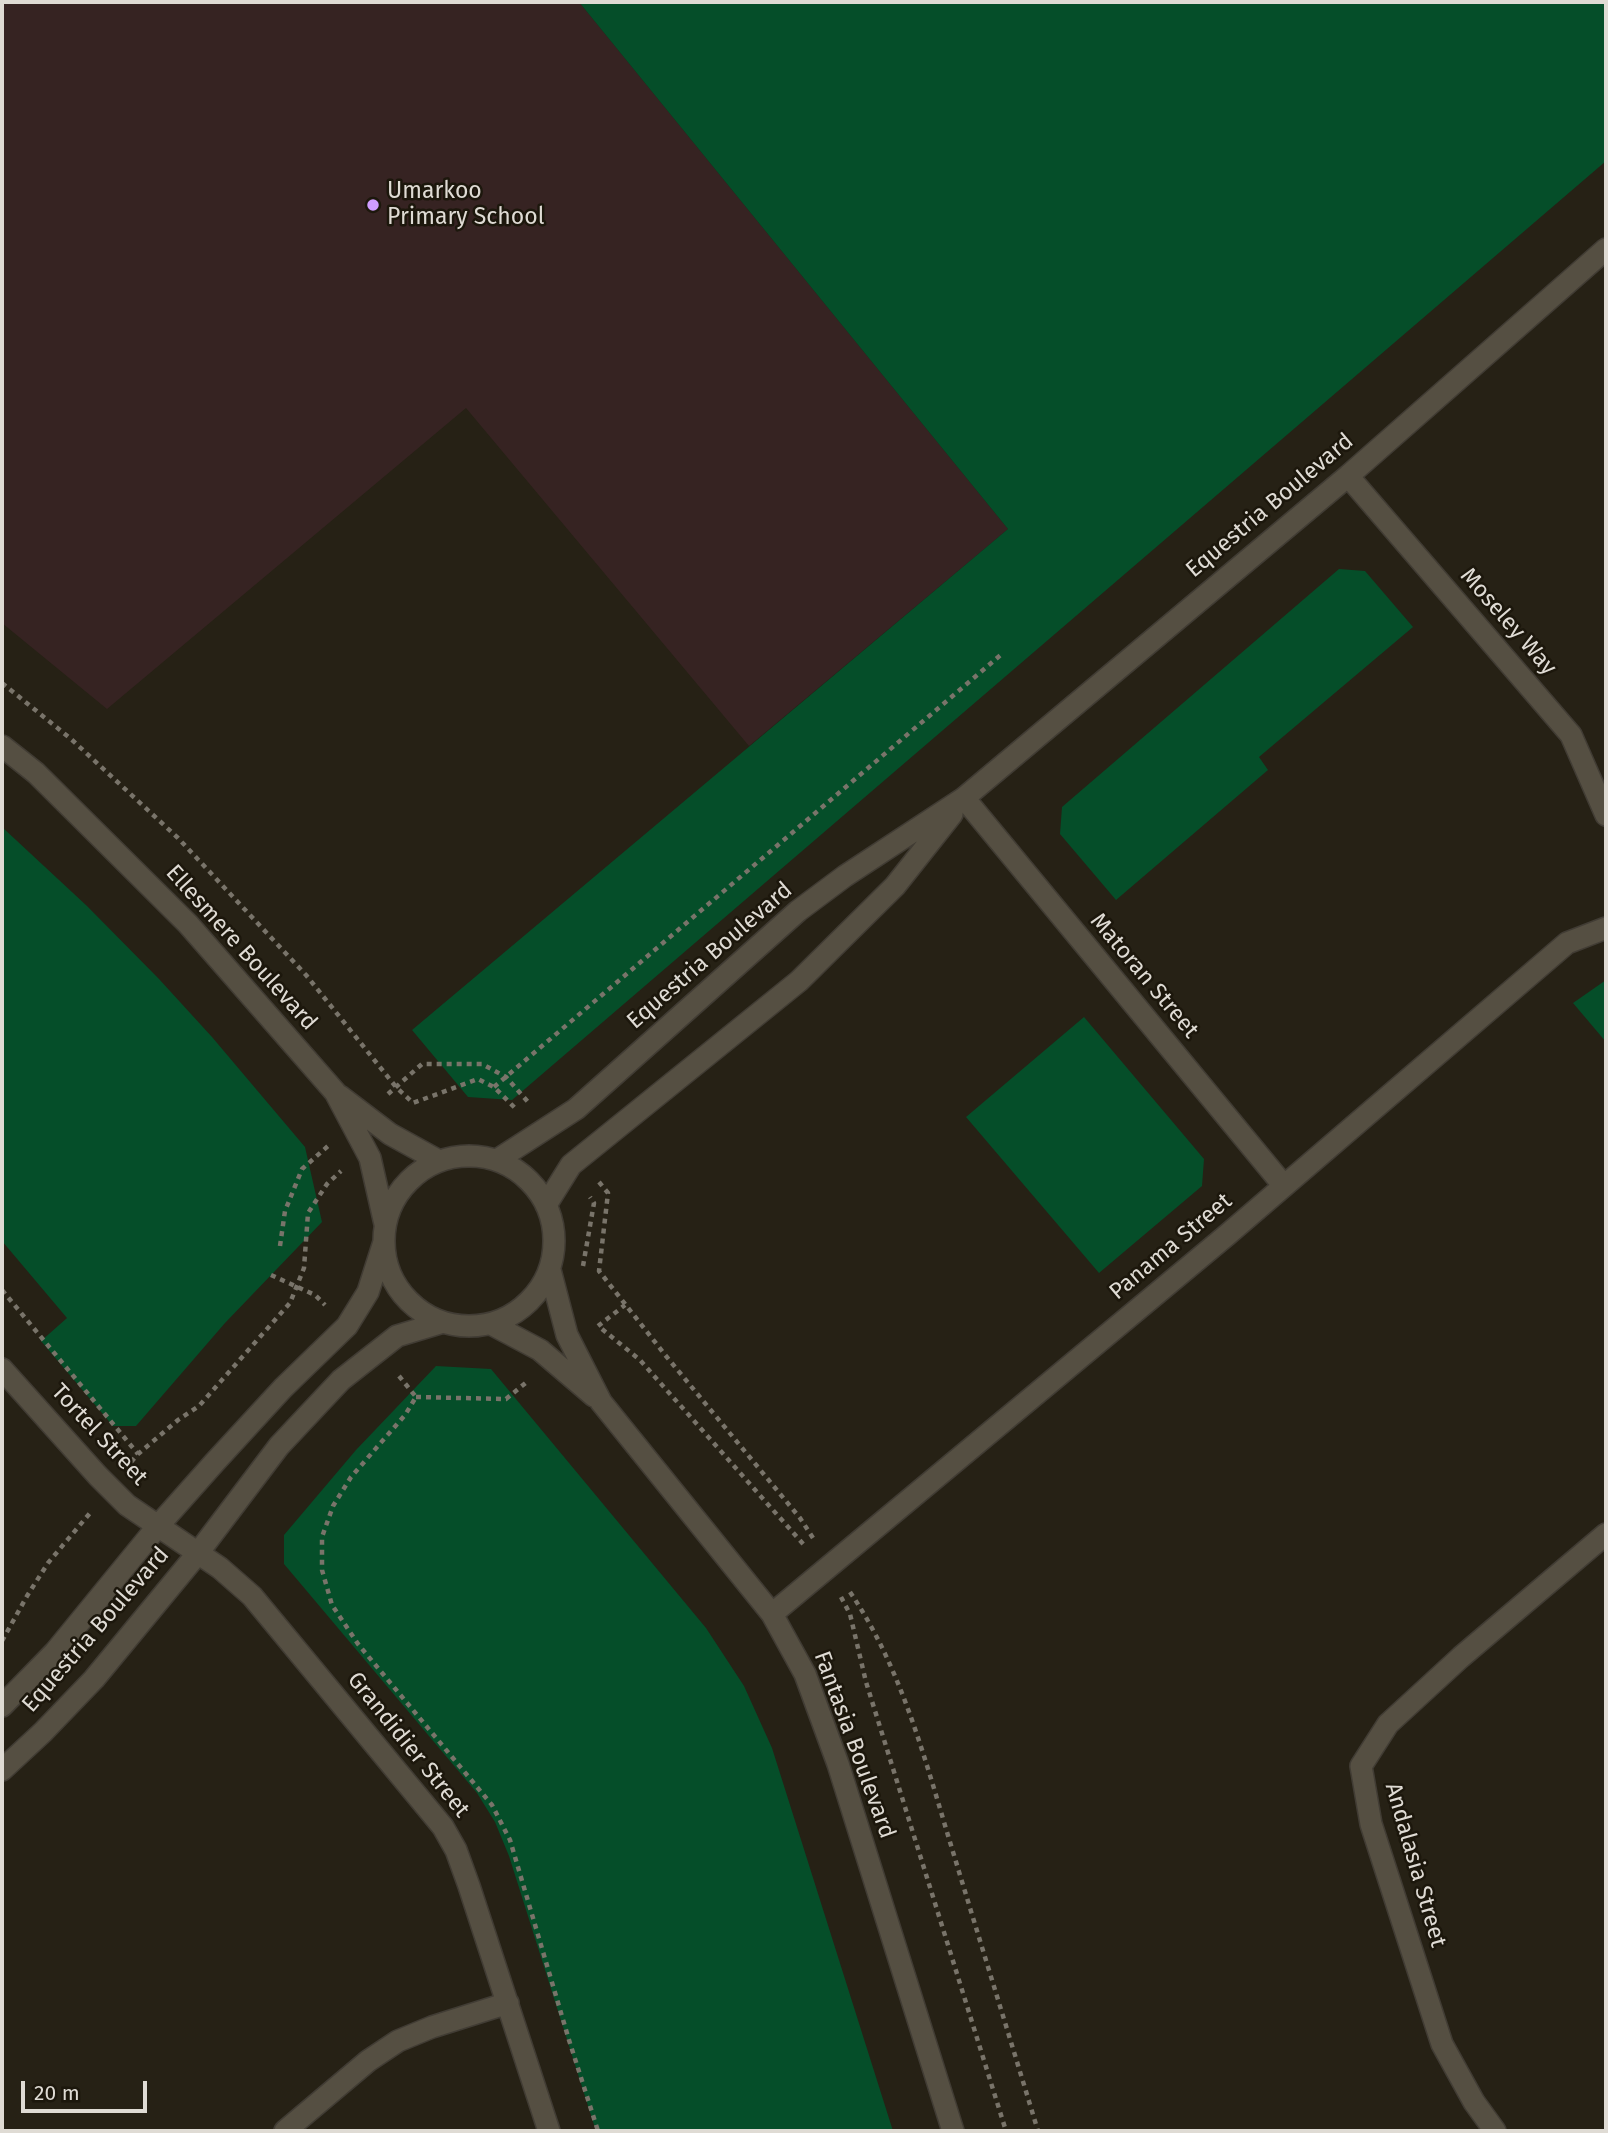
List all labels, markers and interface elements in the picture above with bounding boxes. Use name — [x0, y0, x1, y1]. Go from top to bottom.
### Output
place label: Umarkoo Primary School — [387, 178, 544, 232]
marker: Umarkoo Primary School — [365, 197, 381, 213]
street label: Equestria Boulevard — [1181, 428, 1359, 584]
street label: Moseley Way — [1454, 563, 1562, 681]
street label: Ellesmere Boulevard — [159, 860, 323, 1036]
street label: Equestria Boulevard — [622, 877, 798, 1035]
street label: Matoran Street — [1084, 908, 1204, 1044]
street label: Panama Street — [1104, 1188, 1238, 1306]
street label: Tortel Street — [45, 1379, 153, 1491]
street label: Equestria Boulevard — [17, 1542, 175, 1718]
street label: Fantasia Boulevard — [807, 1648, 901, 1842]
street label: Grandidier Street — [341, 1667, 475, 1823]
street label: Andalasia Street — [1378, 1780, 1452, 1950]
scale bar — [24, 2066, 150, 2110]
text: 20 m — [34, 2080, 80, 2106]

